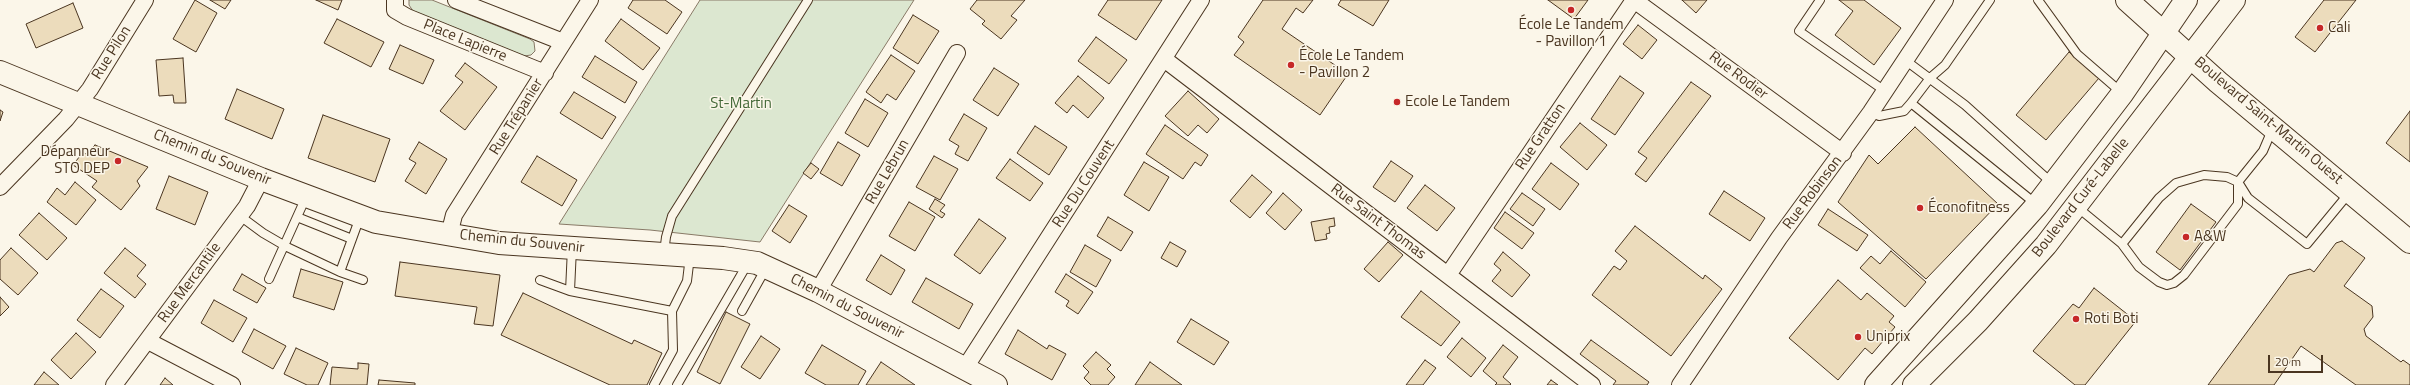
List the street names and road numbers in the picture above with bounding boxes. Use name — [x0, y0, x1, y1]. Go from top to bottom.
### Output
street label: Place Lapierre — [421, 16, 509, 66]
street label: Rue Pilon — [89, 23, 135, 83]
street label: Rue Rodier — [1705, 48, 1771, 104]
street label: Boulevard Saint-Martin Ouest — [2190, 54, 2346, 188]
street label: Rue Trépanier — [486, 75, 548, 159]
street label: Rue Gratton — [1512, 100, 1570, 174]
street label: Chemin du Souvenir — [151, 126, 273, 190]
street label: Boulevard Curé-Labelle — [2029, 135, 2133, 261]
street label: Rue Lebrun — [862, 136, 914, 208]
street label: Rue Du Couvent — [1049, 137, 1119, 231]
street label: Rue Robinson — [1780, 153, 1846, 233]
street label: Rue Saint Thomas — [1327, 180, 1429, 264]
street label: Chemin du Souvenir — [459, 226, 585, 258]
street label: Rue Mercantile — [155, 239, 225, 327]
street label: Chemin du Souvenir — [787, 271, 907, 343]

